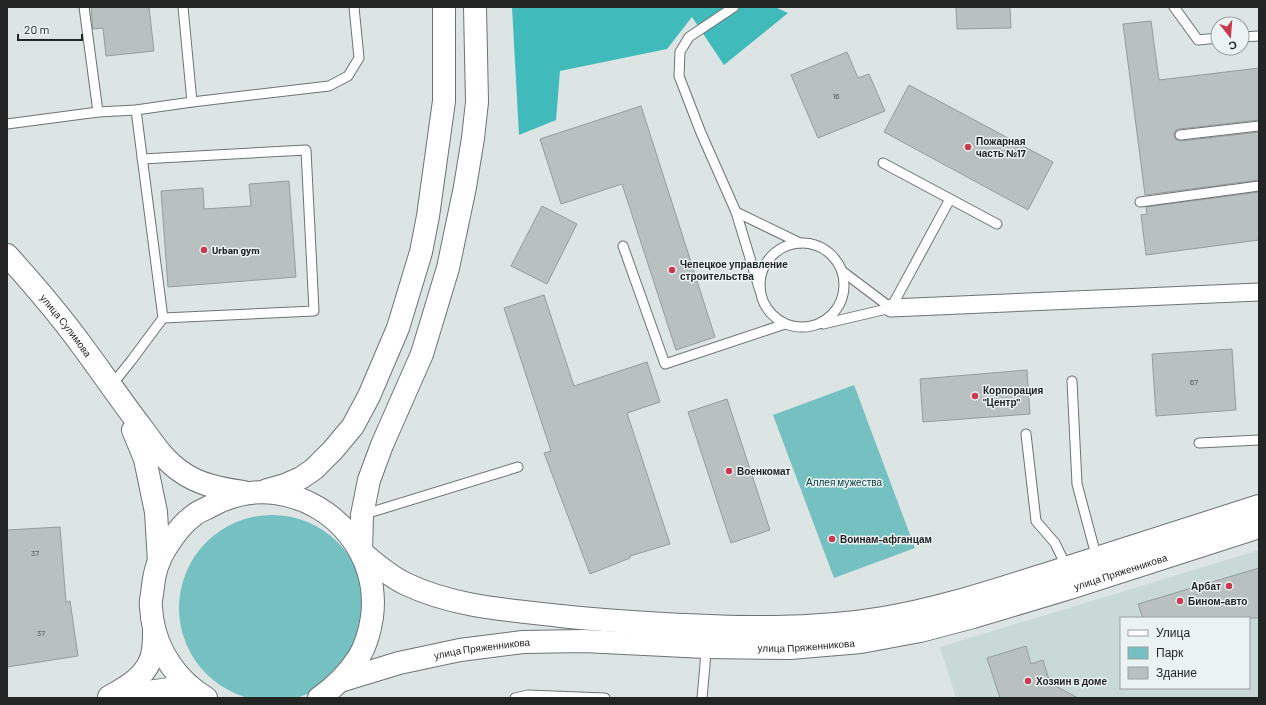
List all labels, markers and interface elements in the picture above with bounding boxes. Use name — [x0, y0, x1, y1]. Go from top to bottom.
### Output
scale bar — [18, 16, 82, 42]
north arrow — [1210, 16, 1250, 56]
text: 20 m — [24, 22, 50, 36]
text: С — [1227, 39, 1239, 53]
house number: 16 — [833, 91, 839, 101]
place label: Пожарная часть №17 — [976, 135, 1026, 159]
marker: Пожарная часть №17 — [963, 142, 973, 152]
place label: Urban gym — [212, 244, 259, 256]
marker: Urban gym — [199, 245, 209, 255]
place label: Чепецкое управление строительства — [680, 258, 788, 282]
marker: Чепецкое управление строительства — [667, 265, 677, 275]
street label: улица Сулимова — [38, 292, 94, 360]
house number: 67 — [1190, 377, 1198, 387]
place label: Корпорация "Центр" — [983, 384, 1043, 408]
marker: Корпорация "Центр" — [970, 391, 980, 401]
place label: Военкомат — [737, 465, 791, 477]
marker: Военкомат — [724, 466, 734, 476]
park label: Аллея мужества — [806, 476, 882, 488]
place label: Воинам-афганцам — [840, 533, 932, 545]
marker: Воинам-афганцам — [827, 534, 837, 544]
house number: 37 — [31, 548, 39, 558]
street label: улица Пряженникова — [1072, 551, 1169, 592]
place label: Арбат — [1191, 580, 1221, 592]
marker: Арбат — [1224, 581, 1234, 591]
place label: Бином-авто — [1188, 595, 1247, 607]
marker: Бином-авто — [1175, 596, 1185, 606]
legend — [1120, 617, 1250, 689]
text: Улица — [1156, 625, 1190, 640]
house number: 37 — [37, 628, 45, 638]
street label: улица Пряженникова — [433, 636, 531, 661]
street label: улица Пряженникова — [758, 637, 856, 654]
text: Парк — [1156, 645, 1184, 660]
text: Здание — [1156, 665, 1197, 680]
place label: Хозяин в доме — [1036, 675, 1107, 687]
marker: Хозяин в доме — [1023, 676, 1033, 686]

